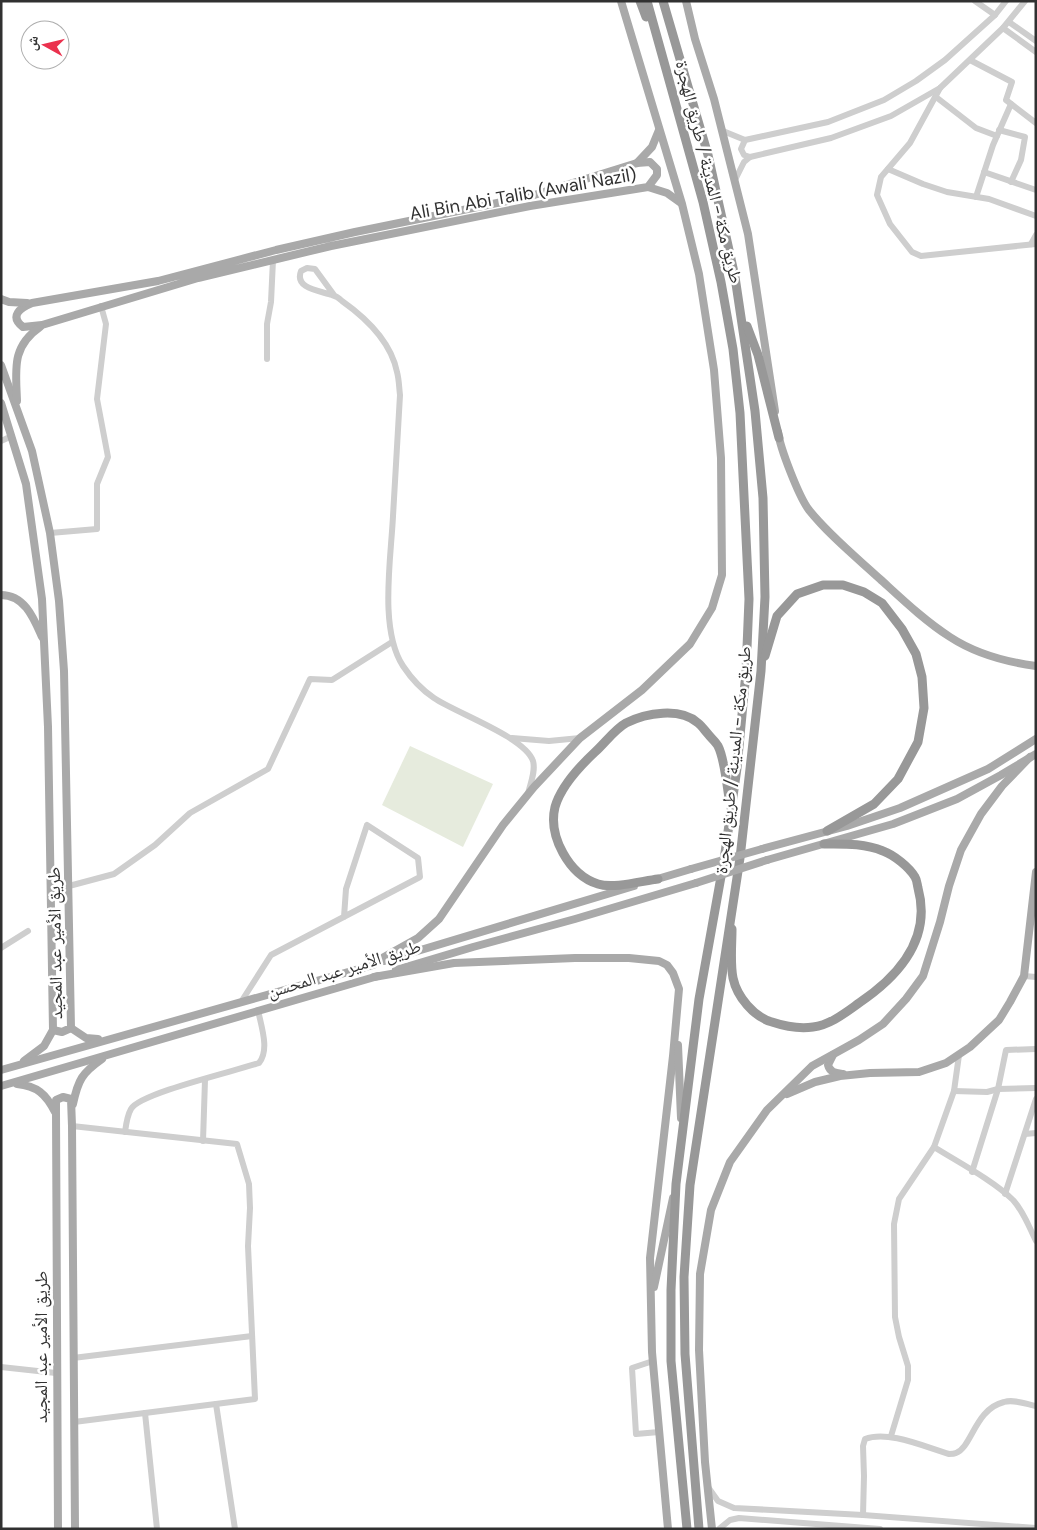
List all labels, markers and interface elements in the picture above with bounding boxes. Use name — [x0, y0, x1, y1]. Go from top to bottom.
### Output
north arrow — [20, 20, 70, 70]
text: ش — [22, 34, 42, 52]
street label: طريق مكة - المدينة / طريق الهجرة — [670, 58, 748, 286]
street label: Ali Bin Abi Talib (Awali Nazil) — [408, 162, 638, 226]
street label: طريق مكة - المدينة / طريق الهجرة — [709, 645, 757, 875]
street label: طريق الأمير عبد المجيد — [42, 867, 68, 1019]
street label: طريق الأمير عبد المحسن — [264, 934, 424, 1004]
street label: طريق الأمير عبد المجيد — [29, 1271, 53, 1423]

